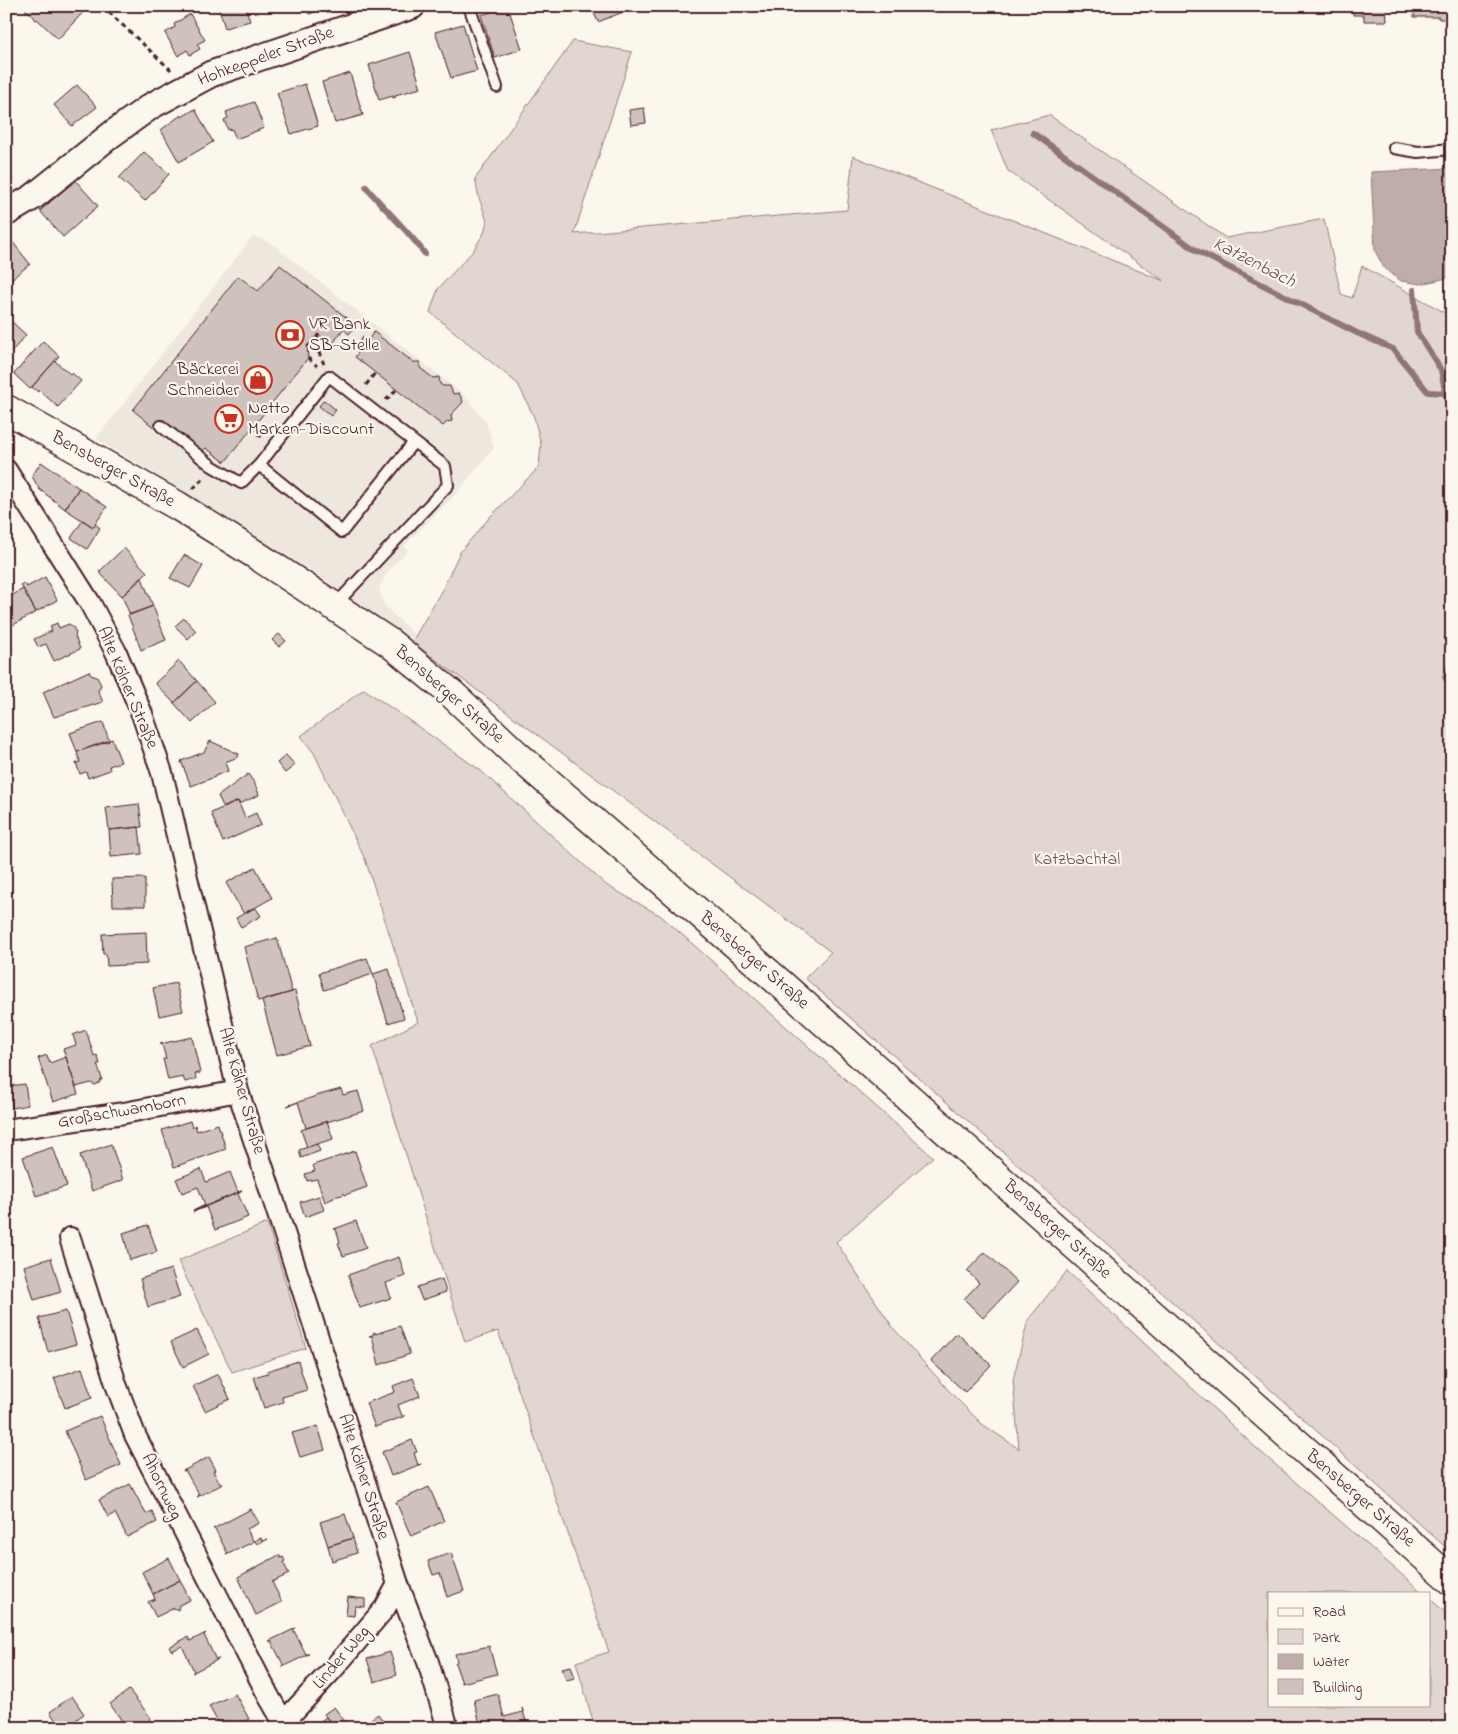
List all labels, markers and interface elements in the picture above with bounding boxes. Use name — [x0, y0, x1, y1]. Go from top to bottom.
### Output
street label: Hohkeppeler Straße — [194, 20, 338, 94]
water label: Katzenbach — [1208, 231, 1301, 296]
place label: VR Bank SB-Stelle — [308, 312, 380, 359]
bank icon: VR Bank SB-Stelle — [275, 320, 305, 350]
place label: Bäckerei Schneider — [167, 357, 239, 404]
shop icon: Bäckerei Schneider — [243, 365, 273, 395]
place label: Netto Marken-Discount — [248, 396, 374, 443]
supermarket icon: Netto Marken-Discount — [214, 404, 244, 434]
street label: Bensberger Straße — [45, 425, 180, 516]
street label: Alte Kölner Straße — [89, 623, 165, 754]
street label: Bensberger Straße — [387, 639, 510, 751]
park label: Katzbachtal — [1034, 847, 1120, 873]
street label: Bensberger Straße — [692, 905, 815, 1017]
street label: Alte Kölner Straße — [210, 1025, 272, 1158]
street label: Großschwamborn — [56, 1088, 188, 1136]
street label: Bensberger Straße — [996, 1173, 1118, 1287]
street label: Alte Kölner Straße — [330, 1411, 396, 1544]
street label: Bensberger Straße — [1298, 1443, 1421, 1555]
street label: Ahornweg — [133, 1449, 188, 1525]
legend — [1268, 1592, 1430, 1706]
text: Road — [1313, 1601, 1346, 1623]
street label: Linder Weg — [307, 1620, 378, 1696]
text: Park — [1313, 1627, 1341, 1649]
text: Water — [1313, 1651, 1349, 1673]
text: Building — [1312, 1677, 1362, 1700]

